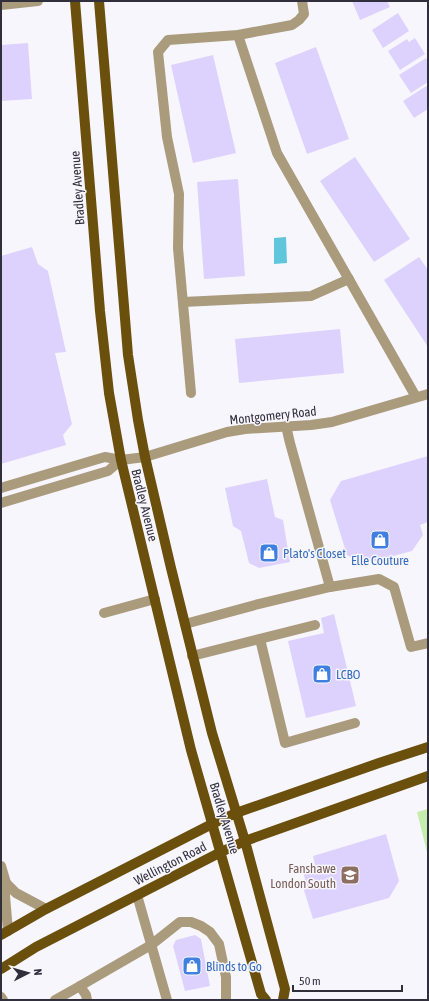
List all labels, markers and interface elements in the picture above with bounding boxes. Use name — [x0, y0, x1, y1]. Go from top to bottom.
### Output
street label: Bradley Avenue — [67, 150, 88, 225]
street label: Montgomery Road — [229, 403, 317, 428]
street label: Bradley Avenue — [128, 467, 161, 543]
shop icon: Elle Couture — [369, 529, 391, 551]
shop icon: Plato's Closet — [258, 542, 280, 564]
place label: Plato's Closet — [283, 546, 346, 561]
place label: Elle Couture — [351, 553, 409, 568]
shop icon: LCBO — [311, 663, 333, 685]
place label: LCBO — [336, 667, 361, 682]
street label: Bradley Avenue — [207, 780, 243, 856]
street label: Wellington Road — [131, 839, 209, 888]
place label: Fanshawe London South — [270, 861, 336, 891]
school or university icon: Fanshawe London South — [339, 864, 361, 886]
north arrow — [8, 953, 48, 993]
shop icon: Blinds to Go — [181, 955, 203, 977]
place label: Blinds to Go — [206, 959, 262, 974]
scale bar — [293, 967, 402, 993]
text: N — [32, 968, 44, 976]
text: 50 m — [299, 974, 321, 988]

